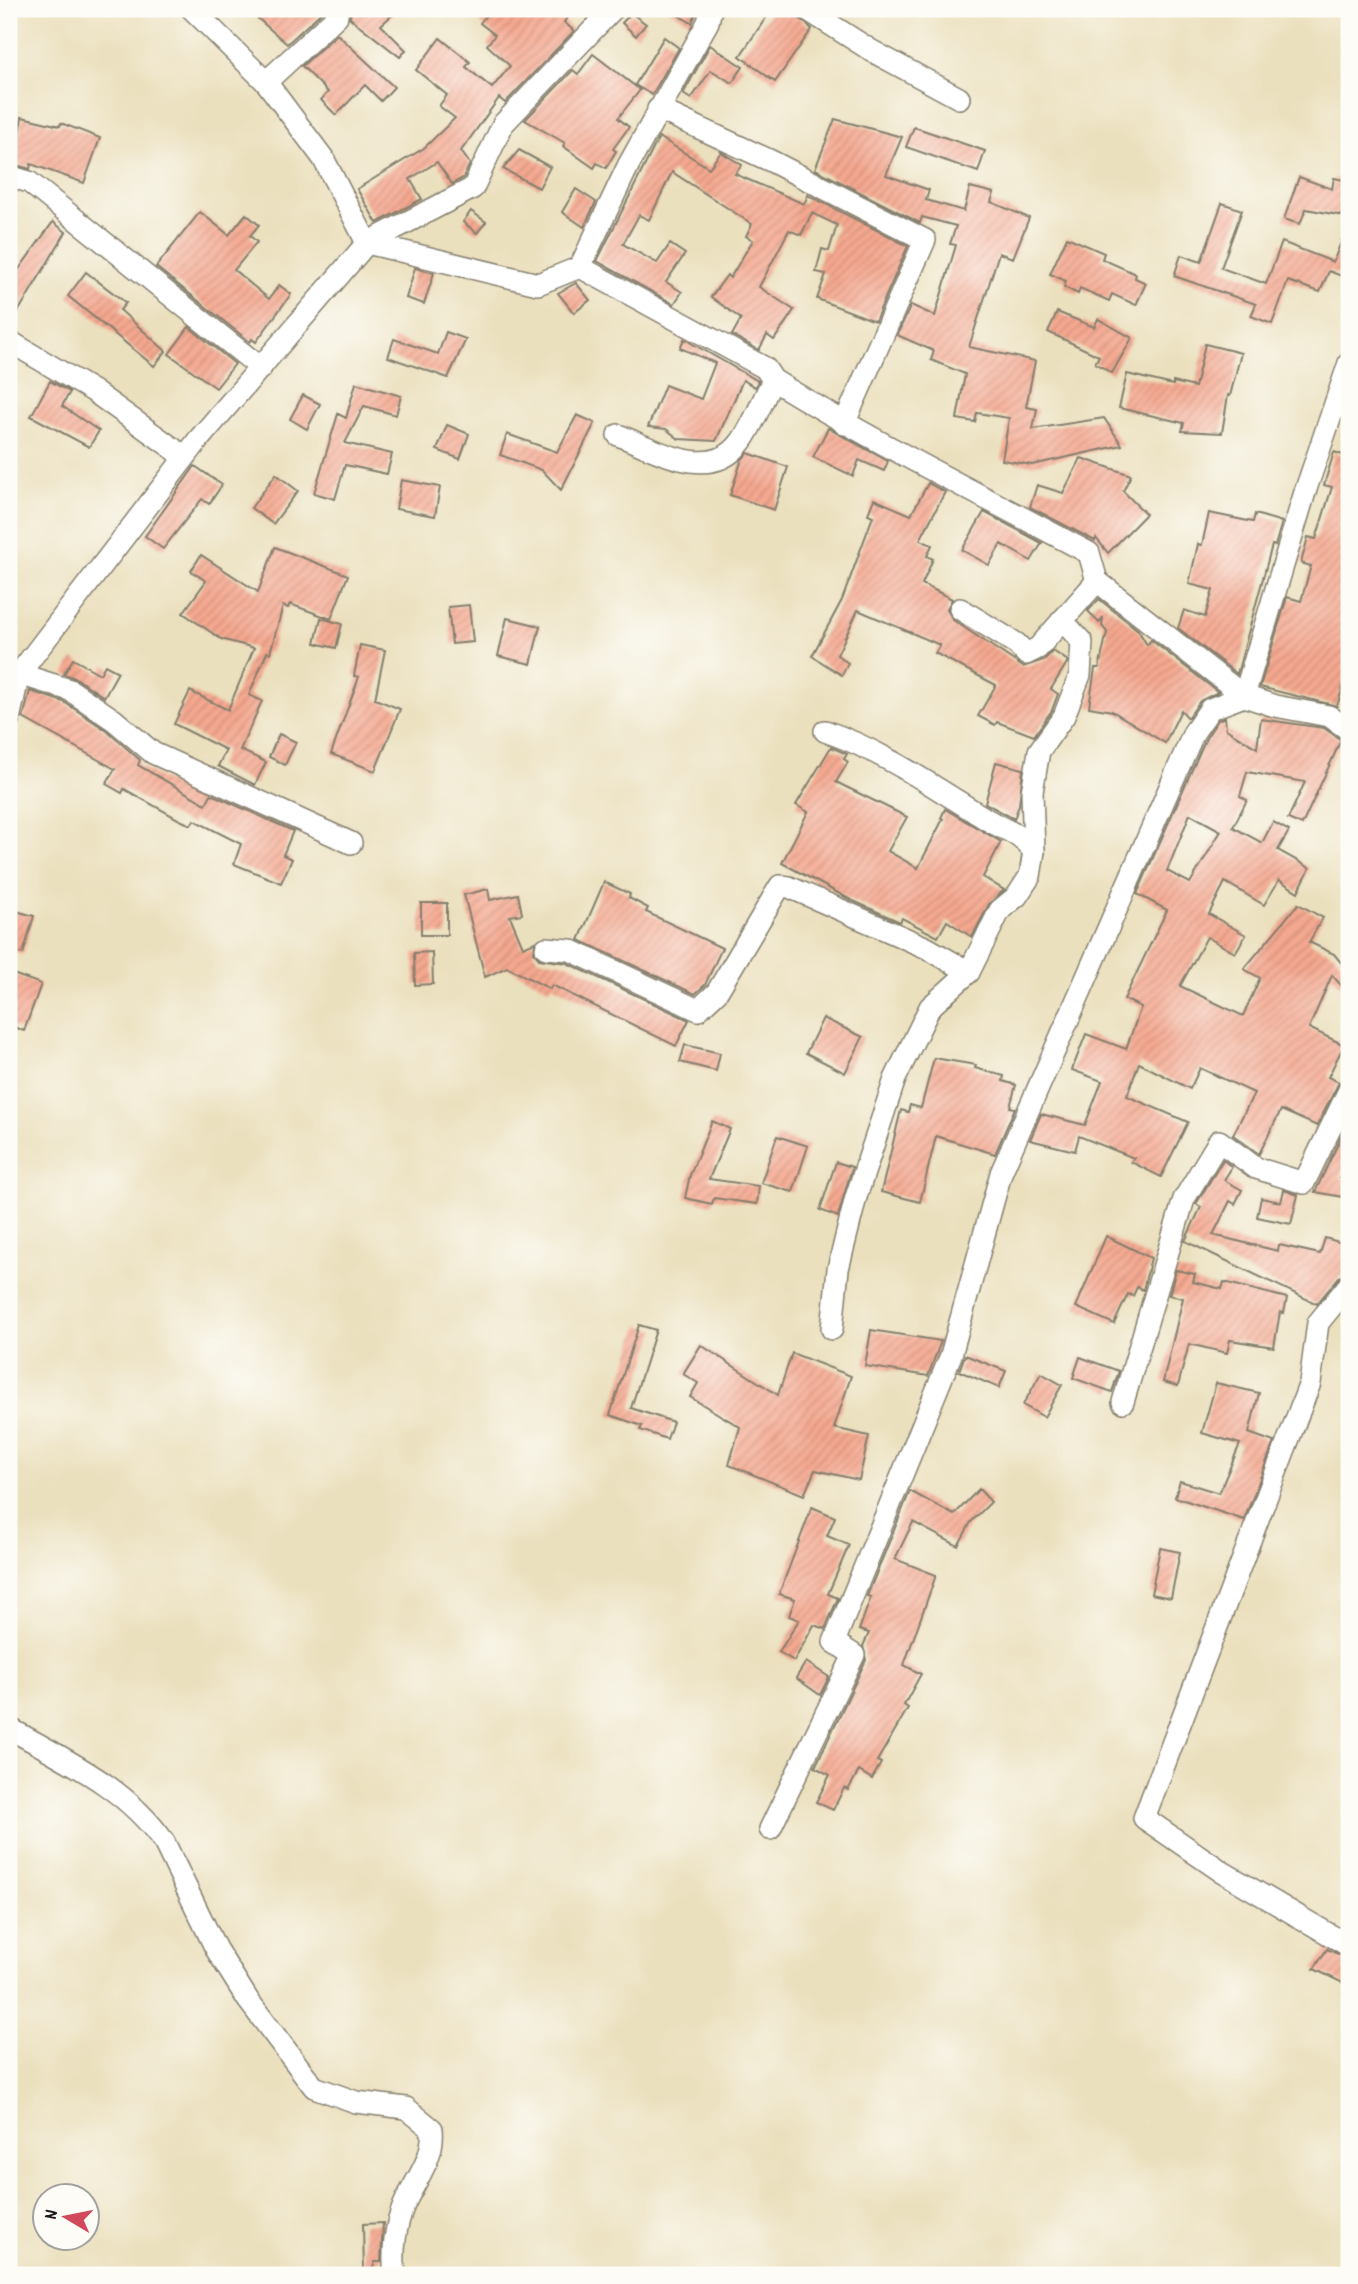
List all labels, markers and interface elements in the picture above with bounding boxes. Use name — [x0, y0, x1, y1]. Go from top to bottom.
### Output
north arrow — [32, 2182, 102, 2252]
text: N — [39, 2208, 67, 2222]

